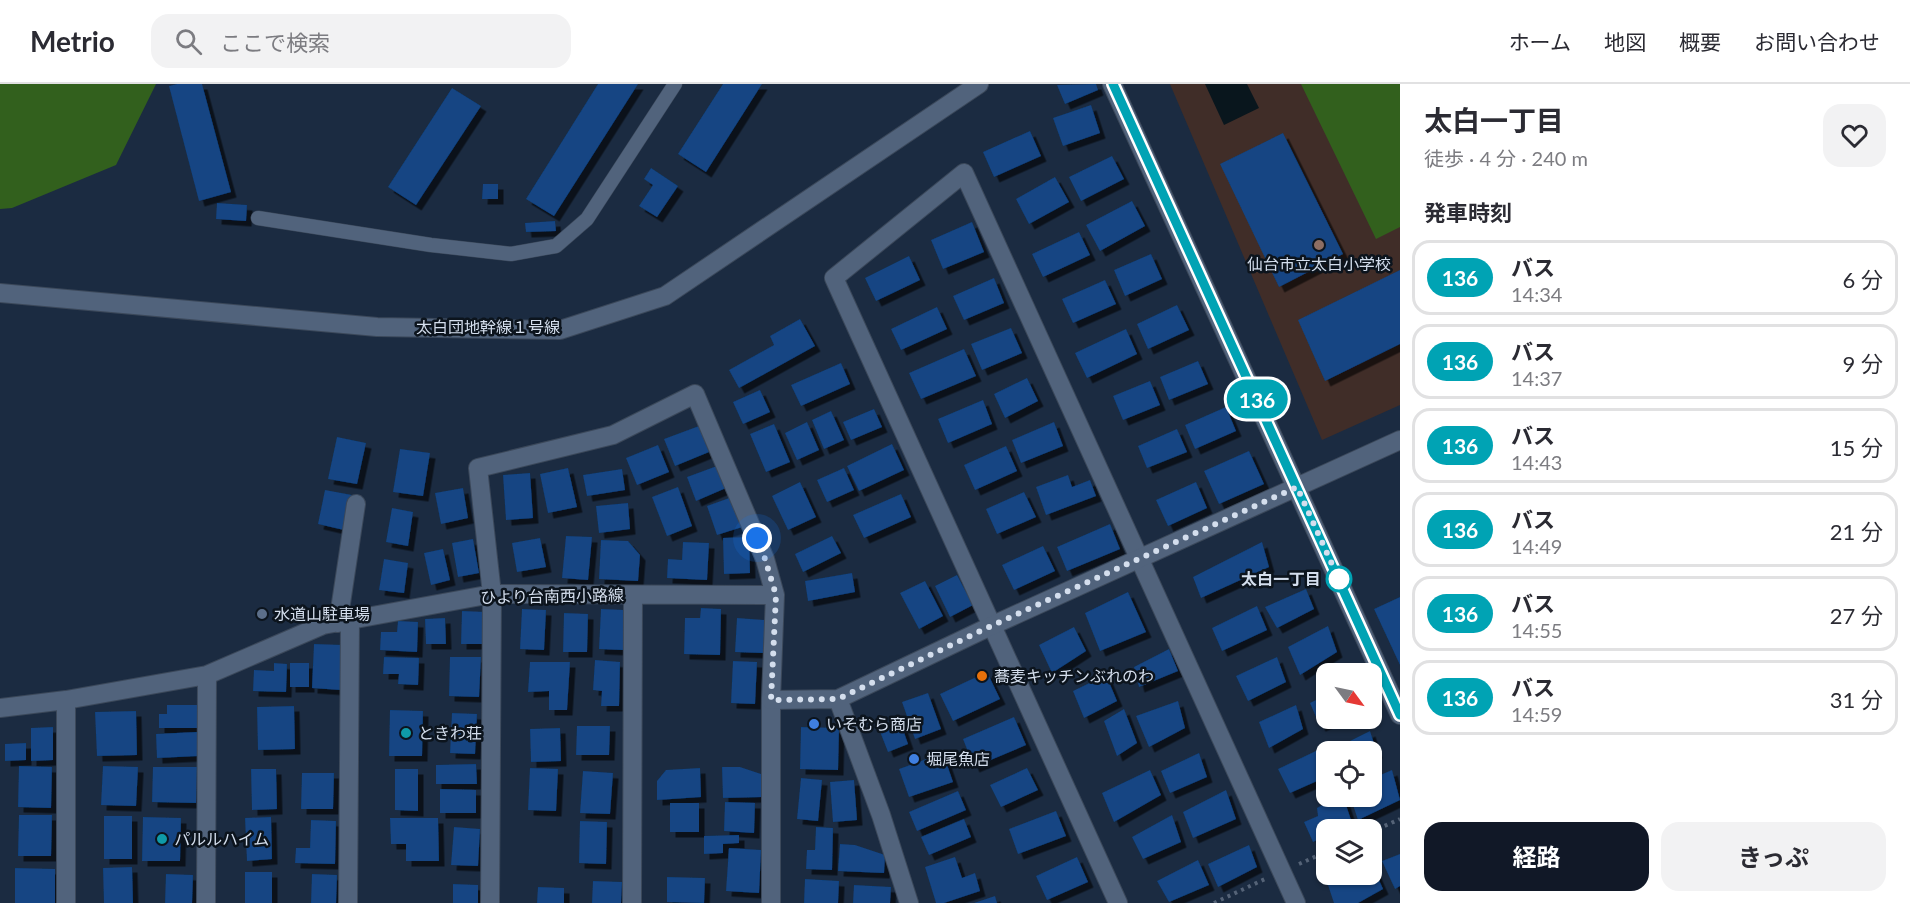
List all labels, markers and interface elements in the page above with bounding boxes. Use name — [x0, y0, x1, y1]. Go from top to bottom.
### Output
search box — [151, 14, 571, 68]
text: Metrio — [30, 24, 115, 58]
icon: search — [172, 25, 205, 58]
text: ここで検索 — [220, 29, 330, 56]
text: ホーム — [1509, 29, 1571, 54]
text: 地図 — [1604, 29, 1646, 54]
text: 概要 — [1679, 29, 1721, 54]
text: お問い合わせ — [1754, 29, 1880, 54]
text: 太白一丁目 — [1424, 103, 1564, 137]
button: heart — [1823, 104, 1886, 167]
text: 徒歩 · 4 分 · 240 m — [1424, 146, 1588, 170]
text: 発車時刻 — [1424, 199, 1512, 226]
marker: 仙台市立太白小学校 — [1312, 238, 1326, 252]
place label: 仙台市立太白小学校 — [1247, 254, 1391, 273]
text: バス — [1511, 254, 1555, 281]
text: 136 — [1442, 265, 1478, 290]
text: 6 分 — [1843, 266, 1883, 293]
text: 14:34 — [1511, 282, 1562, 306]
street label: 太白団地幹線１号線 — [416, 317, 560, 336]
text: バス — [1511, 338, 1555, 365]
text: 136 — [1442, 349, 1478, 374]
text: 9 分 — [1843, 350, 1883, 377]
text: 14:37 — [1511, 366, 1562, 390]
line badge: 136 — [1222, 380, 1292, 418]
text: 136 — [1239, 387, 1275, 412]
text: バス — [1511, 422, 1555, 449]
text: 136 — [1442, 433, 1478, 458]
text: 15 分 — [1830, 434, 1883, 461]
text: 14:43 — [1511, 450, 1562, 474]
text: バス — [1511, 506, 1555, 533]
text: 136 — [1442, 517, 1478, 542]
text: 21 分 — [1830, 518, 1883, 545]
your location — [742, 523, 772, 553]
text: 14:49 — [1511, 534, 1562, 558]
marker: 太白一丁目 — [1326, 566, 1352, 592]
place label: 太白一丁目 — [1241, 569, 1321, 588]
street label: ひより台南西小路線 — [480, 585, 624, 606]
text: バス — [1511, 590, 1555, 617]
text: 136 — [1442, 601, 1478, 626]
text: 27 分 — [1830, 602, 1883, 629]
place label: 水道山駐車場 — [274, 604, 370, 623]
marker: 水道山駐車場 — [255, 607, 269, 621]
text: 14:55 — [1511, 618, 1562, 642]
north arrow — [1316, 663, 1382, 729]
map controls — [1316, 663, 1382, 885]
place label: 蕎麦キッチンぶれのわ — [994, 666, 1154, 685]
marker: 蕎麦キッチンぶれのわ — [975, 669, 989, 683]
text: バス — [1511, 674, 1555, 701]
text: 136 — [1442, 685, 1478, 710]
text: 31 分 — [1830, 686, 1883, 713]
text: 14:59 — [1511, 702, 1562, 726]
place label: いそむら商店 — [826, 714, 922, 733]
marker: いそむら商店 — [807, 717, 821, 731]
place label: ときわ荘 — [418, 723, 482, 742]
marker: ときわ荘 — [399, 726, 413, 740]
button: locate — [1316, 741, 1382, 807]
place label: 堀尾魚店 — [926, 749, 990, 768]
marker: 堀尾魚店 — [907, 752, 921, 766]
button: layers — [1316, 819, 1382, 885]
button: 経路 — [1424, 822, 1649, 891]
button: きっぷ — [1661, 822, 1886, 891]
place label: パルルハイム — [174, 829, 269, 848]
marker: パルルハイム — [155, 832, 169, 846]

